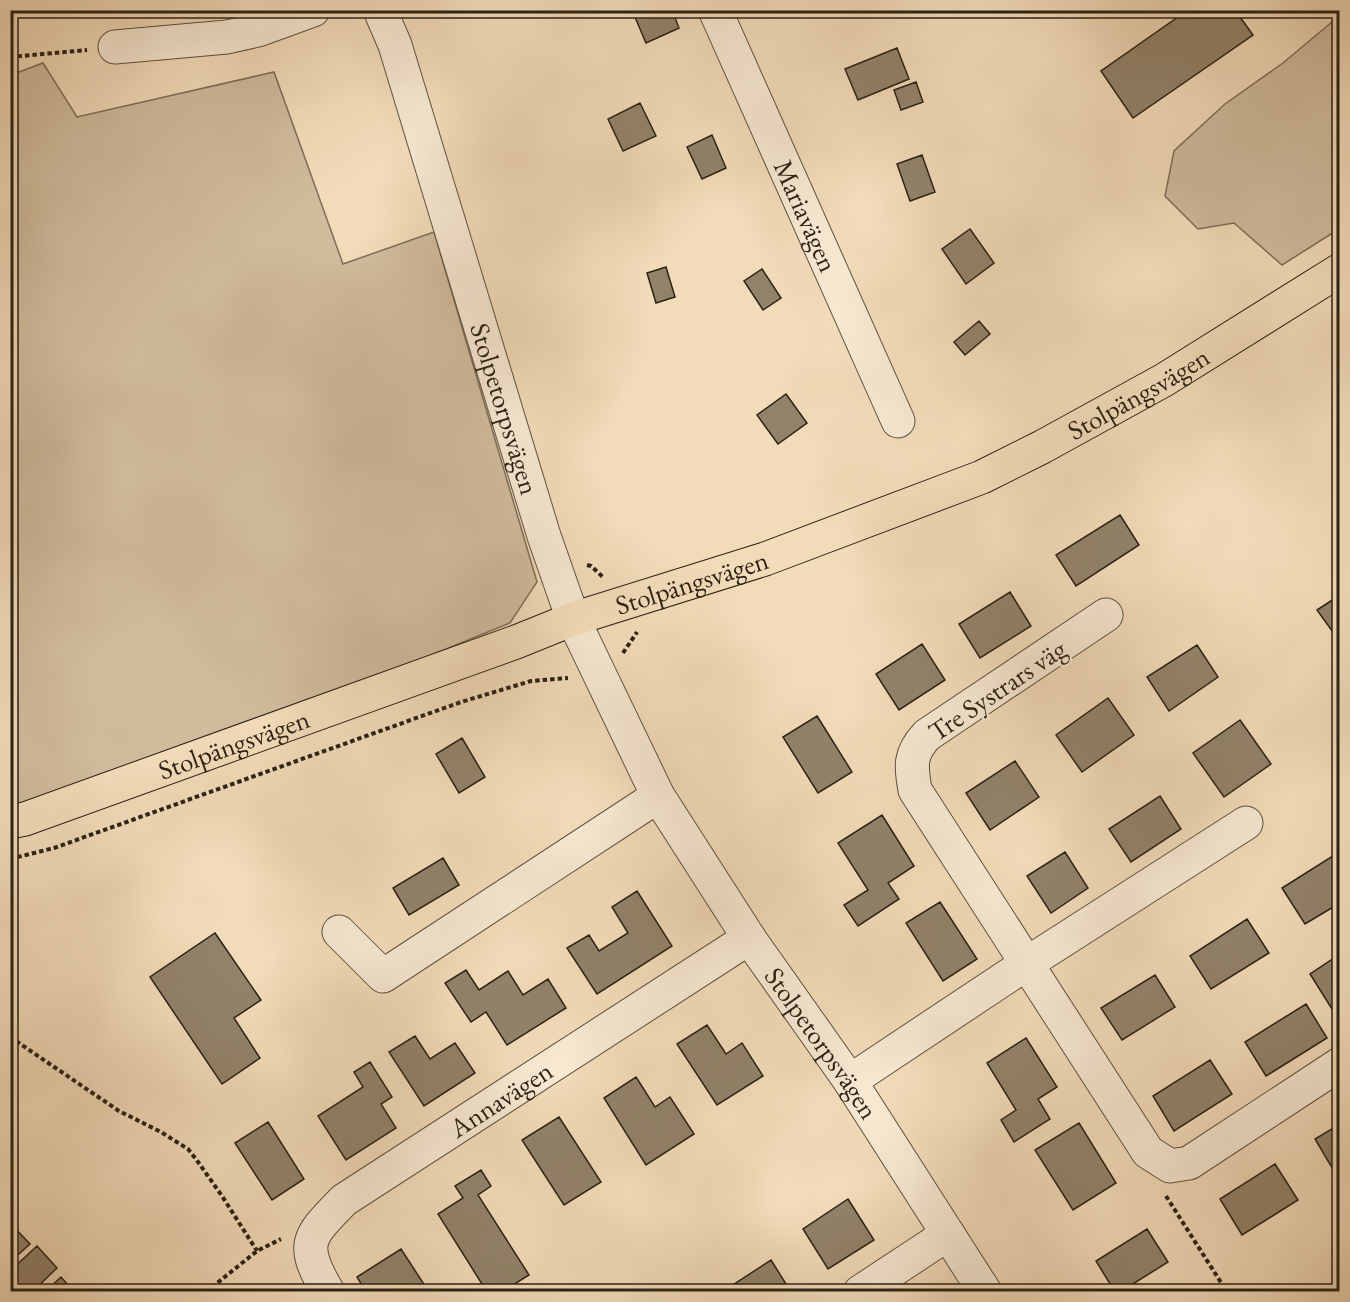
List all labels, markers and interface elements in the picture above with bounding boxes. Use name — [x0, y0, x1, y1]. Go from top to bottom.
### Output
street label: Mariavägen — [766, 154, 847, 277]
street label: Stolpetorpsvägen — [463, 319, 548, 499]
street label: Stolpängsvägen — [1061, 339, 1216, 447]
street label: Stolpängsvägen — [611, 542, 772, 622]
street label: Tre Systrars väg — [921, 631, 1073, 749]
street label: Stolpängsvägen — [153, 701, 314, 787]
street label: Stolpetorpsvägen — [757, 960, 887, 1125]
street label: Annavägen — [441, 1052, 559, 1145]

